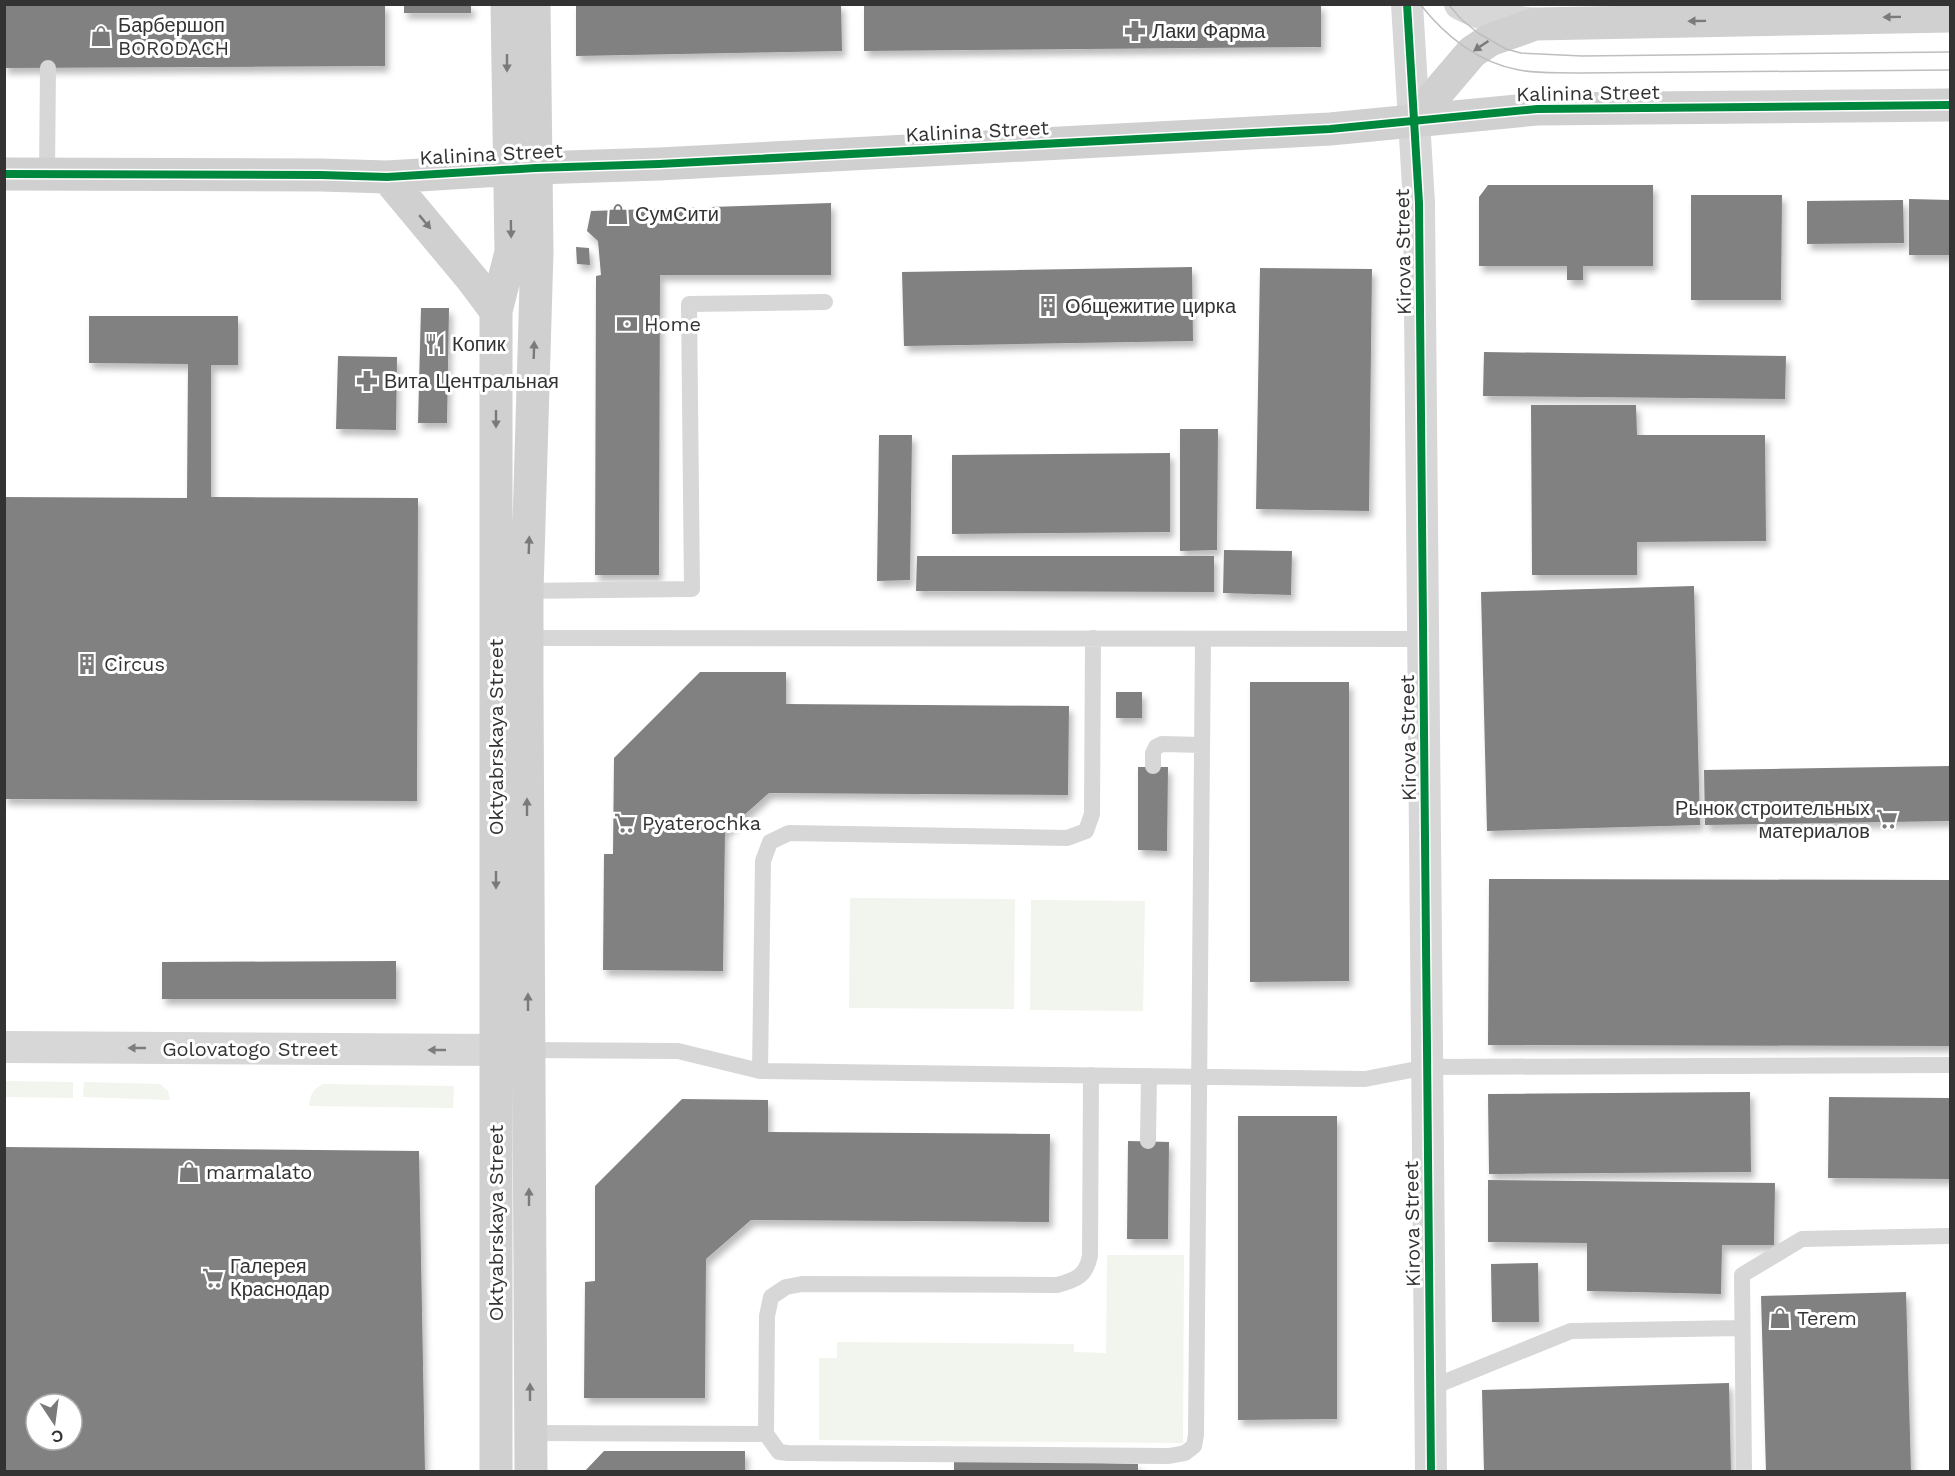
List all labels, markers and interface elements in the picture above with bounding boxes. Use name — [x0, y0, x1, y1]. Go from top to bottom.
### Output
one-way arrow — [1883, 12, 1902, 22]
place label: Барбершоп BORODACH — [118, 13, 229, 60]
one-way arrow — [1688, 16, 1707, 26]
pharmacy icon: Лаки Фарма — [1123, 19, 1147, 43]
place label: Лаки Фарма — [1152, 19, 1266, 43]
shop icon: Барбершоп BORODACH — [89, 24, 113, 48]
one-way arrow — [1474, 40, 1490, 52]
one-way arrow — [502, 53, 512, 72]
street label: Kalinina Street — [1516, 80, 1661, 106]
street label: Kalinina Street — [905, 115, 1050, 147]
street label: Kalinina Street — [419, 138, 564, 170]
street label: Kirova Street — [1390, 188, 1416, 315]
shop icon: СумСити — [606, 202, 630, 226]
place label: СумСити — [635, 202, 719, 226]
one-way arrow — [418, 214, 431, 230]
one-way arrow — [506, 219, 515, 238]
building icon: Общежитие цирка — [1036, 294, 1060, 318]
place label: Общежитие цирка — [1065, 294, 1237, 318]
bank icon: Home — [615, 312, 639, 336]
place label: Home — [644, 312, 701, 336]
restaurant icon: Копик — [423, 332, 447, 356]
place label: Копик — [452, 332, 506, 356]
one-way arrow — [529, 341, 539, 360]
pharmacy icon: Вита Центральная — [355, 369, 379, 393]
place label: Вита Центральная — [384, 369, 559, 393]
one-way arrow — [492, 410, 501, 429]
one-way arrow — [524, 536, 533, 555]
street label: Oktyabrskaya Street — [484, 638, 508, 835]
building icon: Circus — [75, 652, 99, 676]
place label: Circus — [104, 652, 165, 676]
street label: Kirova Street — [1395, 674, 1421, 801]
place label: Рынок строительных материалов — [1675, 796, 1870, 843]
one-way arrow — [522, 798, 532, 817]
supermarket icon: Рынок строительных материалов — [1875, 807, 1899, 831]
supermarket icon: Pyaterochka — [613, 811, 637, 835]
place label: Pyaterochka — [642, 811, 761, 835]
one-way arrow — [491, 871, 501, 890]
one-way arrow — [523, 993, 533, 1012]
street label: Golovatogo Street — [162, 1037, 338, 1061]
one-way arrow — [128, 1043, 147, 1053]
one-way arrow — [428, 1045, 447, 1055]
street label: Oktyabrskaya Street — [484, 1124, 508, 1321]
shop icon: marmalato — [177, 1160, 201, 1184]
place label: marmalato — [206, 1160, 312, 1184]
street label: Kirova Street — [1399, 1160, 1425, 1287]
one-way arrow — [524, 1188, 534, 1207]
place label: Галерея Краснодар — [230, 1254, 330, 1301]
supermarket icon: Галерея Краснодар — [201, 1266, 225, 1290]
shop icon: Terem — [1768, 1306, 1792, 1330]
place label: Terem — [1797, 1306, 1857, 1330]
one-way arrow — [525, 1383, 535, 1402]
north arrow — [24, 1392, 84, 1452]
text: С — [49, 1426, 65, 1447]

